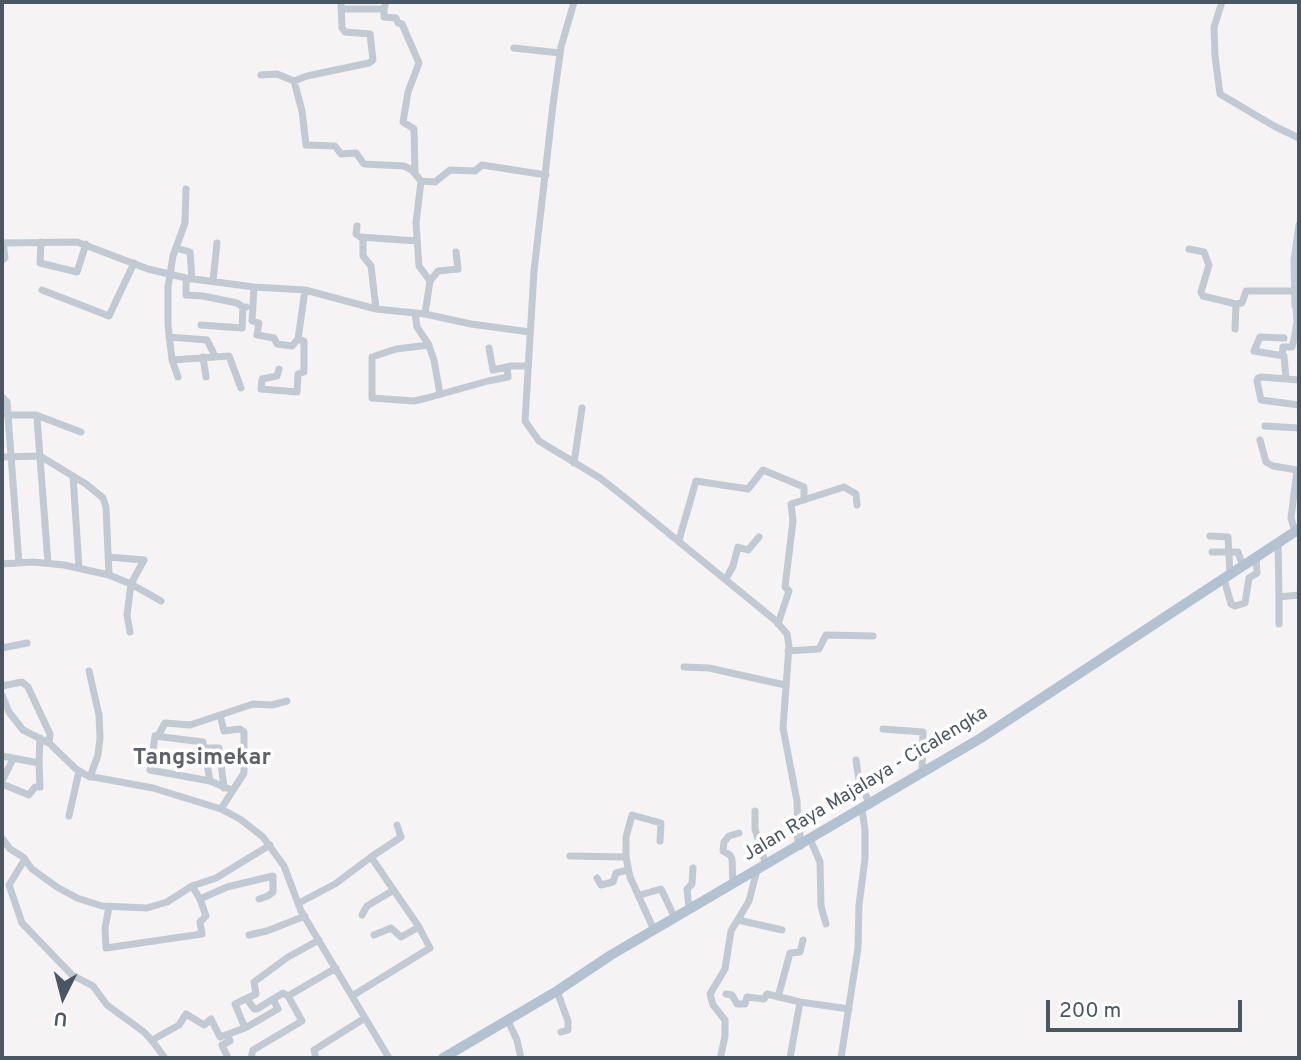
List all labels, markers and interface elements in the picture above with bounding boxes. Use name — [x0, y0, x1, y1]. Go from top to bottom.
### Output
street label: Jalan Raya Majalaya - Cicalengka — [739, 703, 993, 867]
district label: Tangsimekar — [133, 745, 271, 773]
north arrow — [28, 962, 98, 1032]
scale bar — [1049, 986, 1245, 1030]
text: 200 m — [1059, 998, 1121, 1025]
text: U — [53, 1005, 69, 1031]

